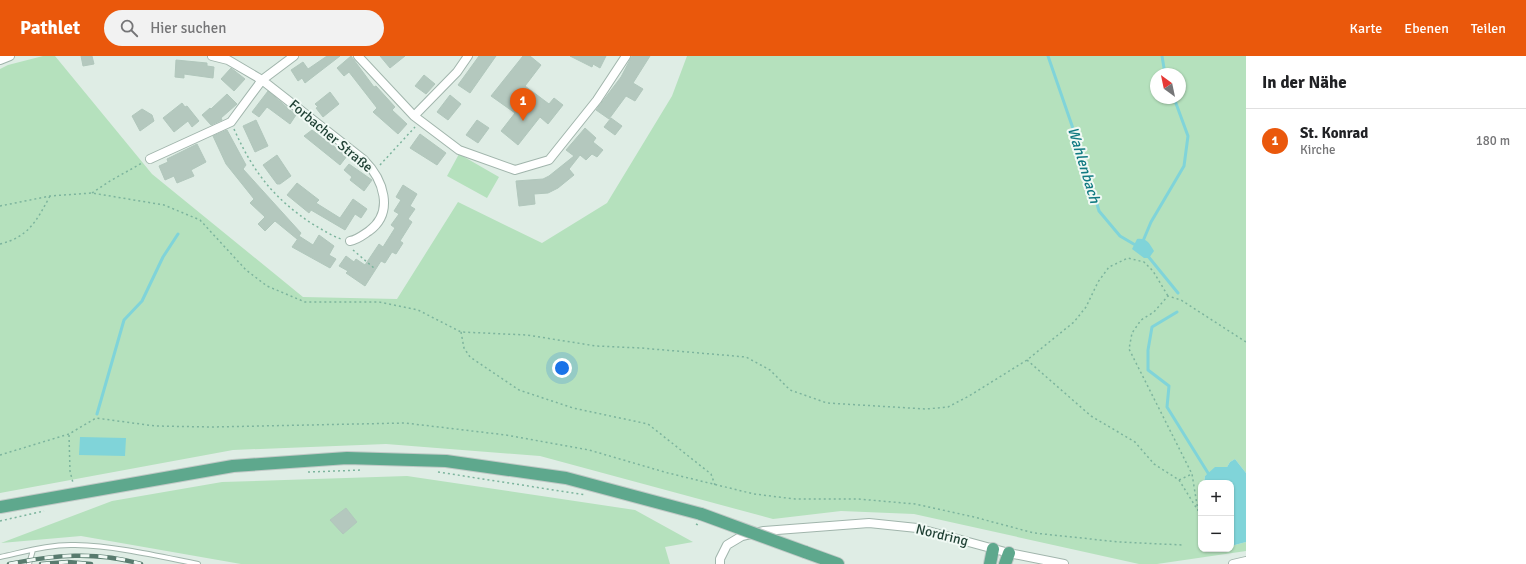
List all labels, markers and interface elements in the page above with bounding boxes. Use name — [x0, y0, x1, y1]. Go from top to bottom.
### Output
search box — [104, 10, 384, 46]
text: Pathlet — [20, 16, 80, 40]
icon: search — [118, 17, 140, 39]
text: Hier suchen — [150, 19, 226, 37]
text: Karte — [1350, 20, 1382, 37]
text: Ebenen — [1404, 20, 1449, 37]
text: Teilen — [1471, 20, 1506, 37]
north arrow — [1150, 68, 1186, 104]
text: In der Nähe — [1262, 72, 1347, 93]
pin: 1 — [510, 88, 536, 121]
street label: Forbacher Straße — [286, 96, 376, 176]
text: St. Konrad — [1300, 124, 1368, 142]
water label: Wahlenbach — [1064, 125, 1104, 206]
text: 1 — [1271, 133, 1279, 149]
text: 180 m — [1476, 133, 1510, 149]
text: Kirche — [1300, 142, 1336, 158]
your location — [552, 358, 572, 378]
map controls — [1198, 480, 1234, 552]
button: + — [1198, 480, 1234, 516]
button: − — [1198, 516, 1234, 552]
street label: Nordring — [914, 520, 970, 550]

